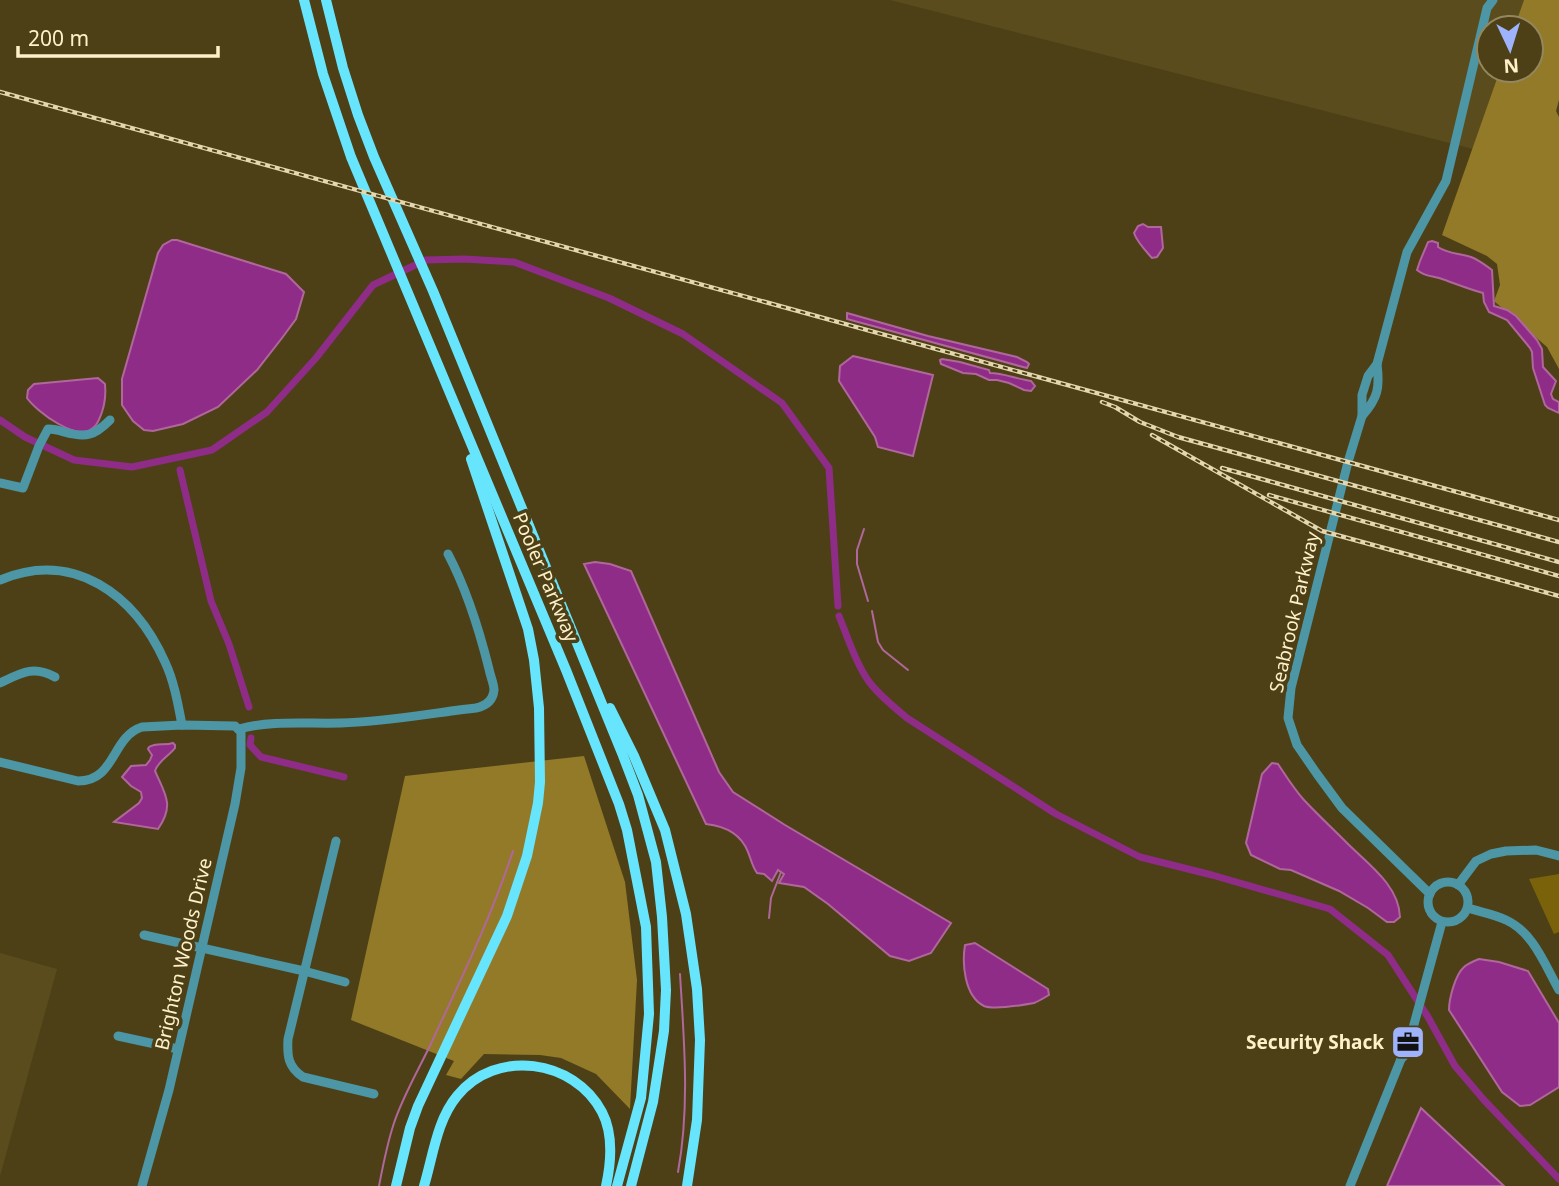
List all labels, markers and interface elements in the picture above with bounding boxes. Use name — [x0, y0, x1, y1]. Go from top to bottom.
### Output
scale bar — [18, 14, 217, 58]
north arrow — [1475, 14, 1545, 84]
text: 200 m — [28, 24, 89, 52]
text: N — [1503, 52, 1520, 79]
street label: Pooler Parkway — [507, 508, 585, 646]
street label: Seabrook Parkway — [1263, 529, 1325, 695]
street label: Brighton Woods Drive — [148, 855, 218, 1053]
office icon: Security Shack — [1389, 1023, 1427, 1061]
place label: Security Shack — [1246, 1029, 1384, 1055]

